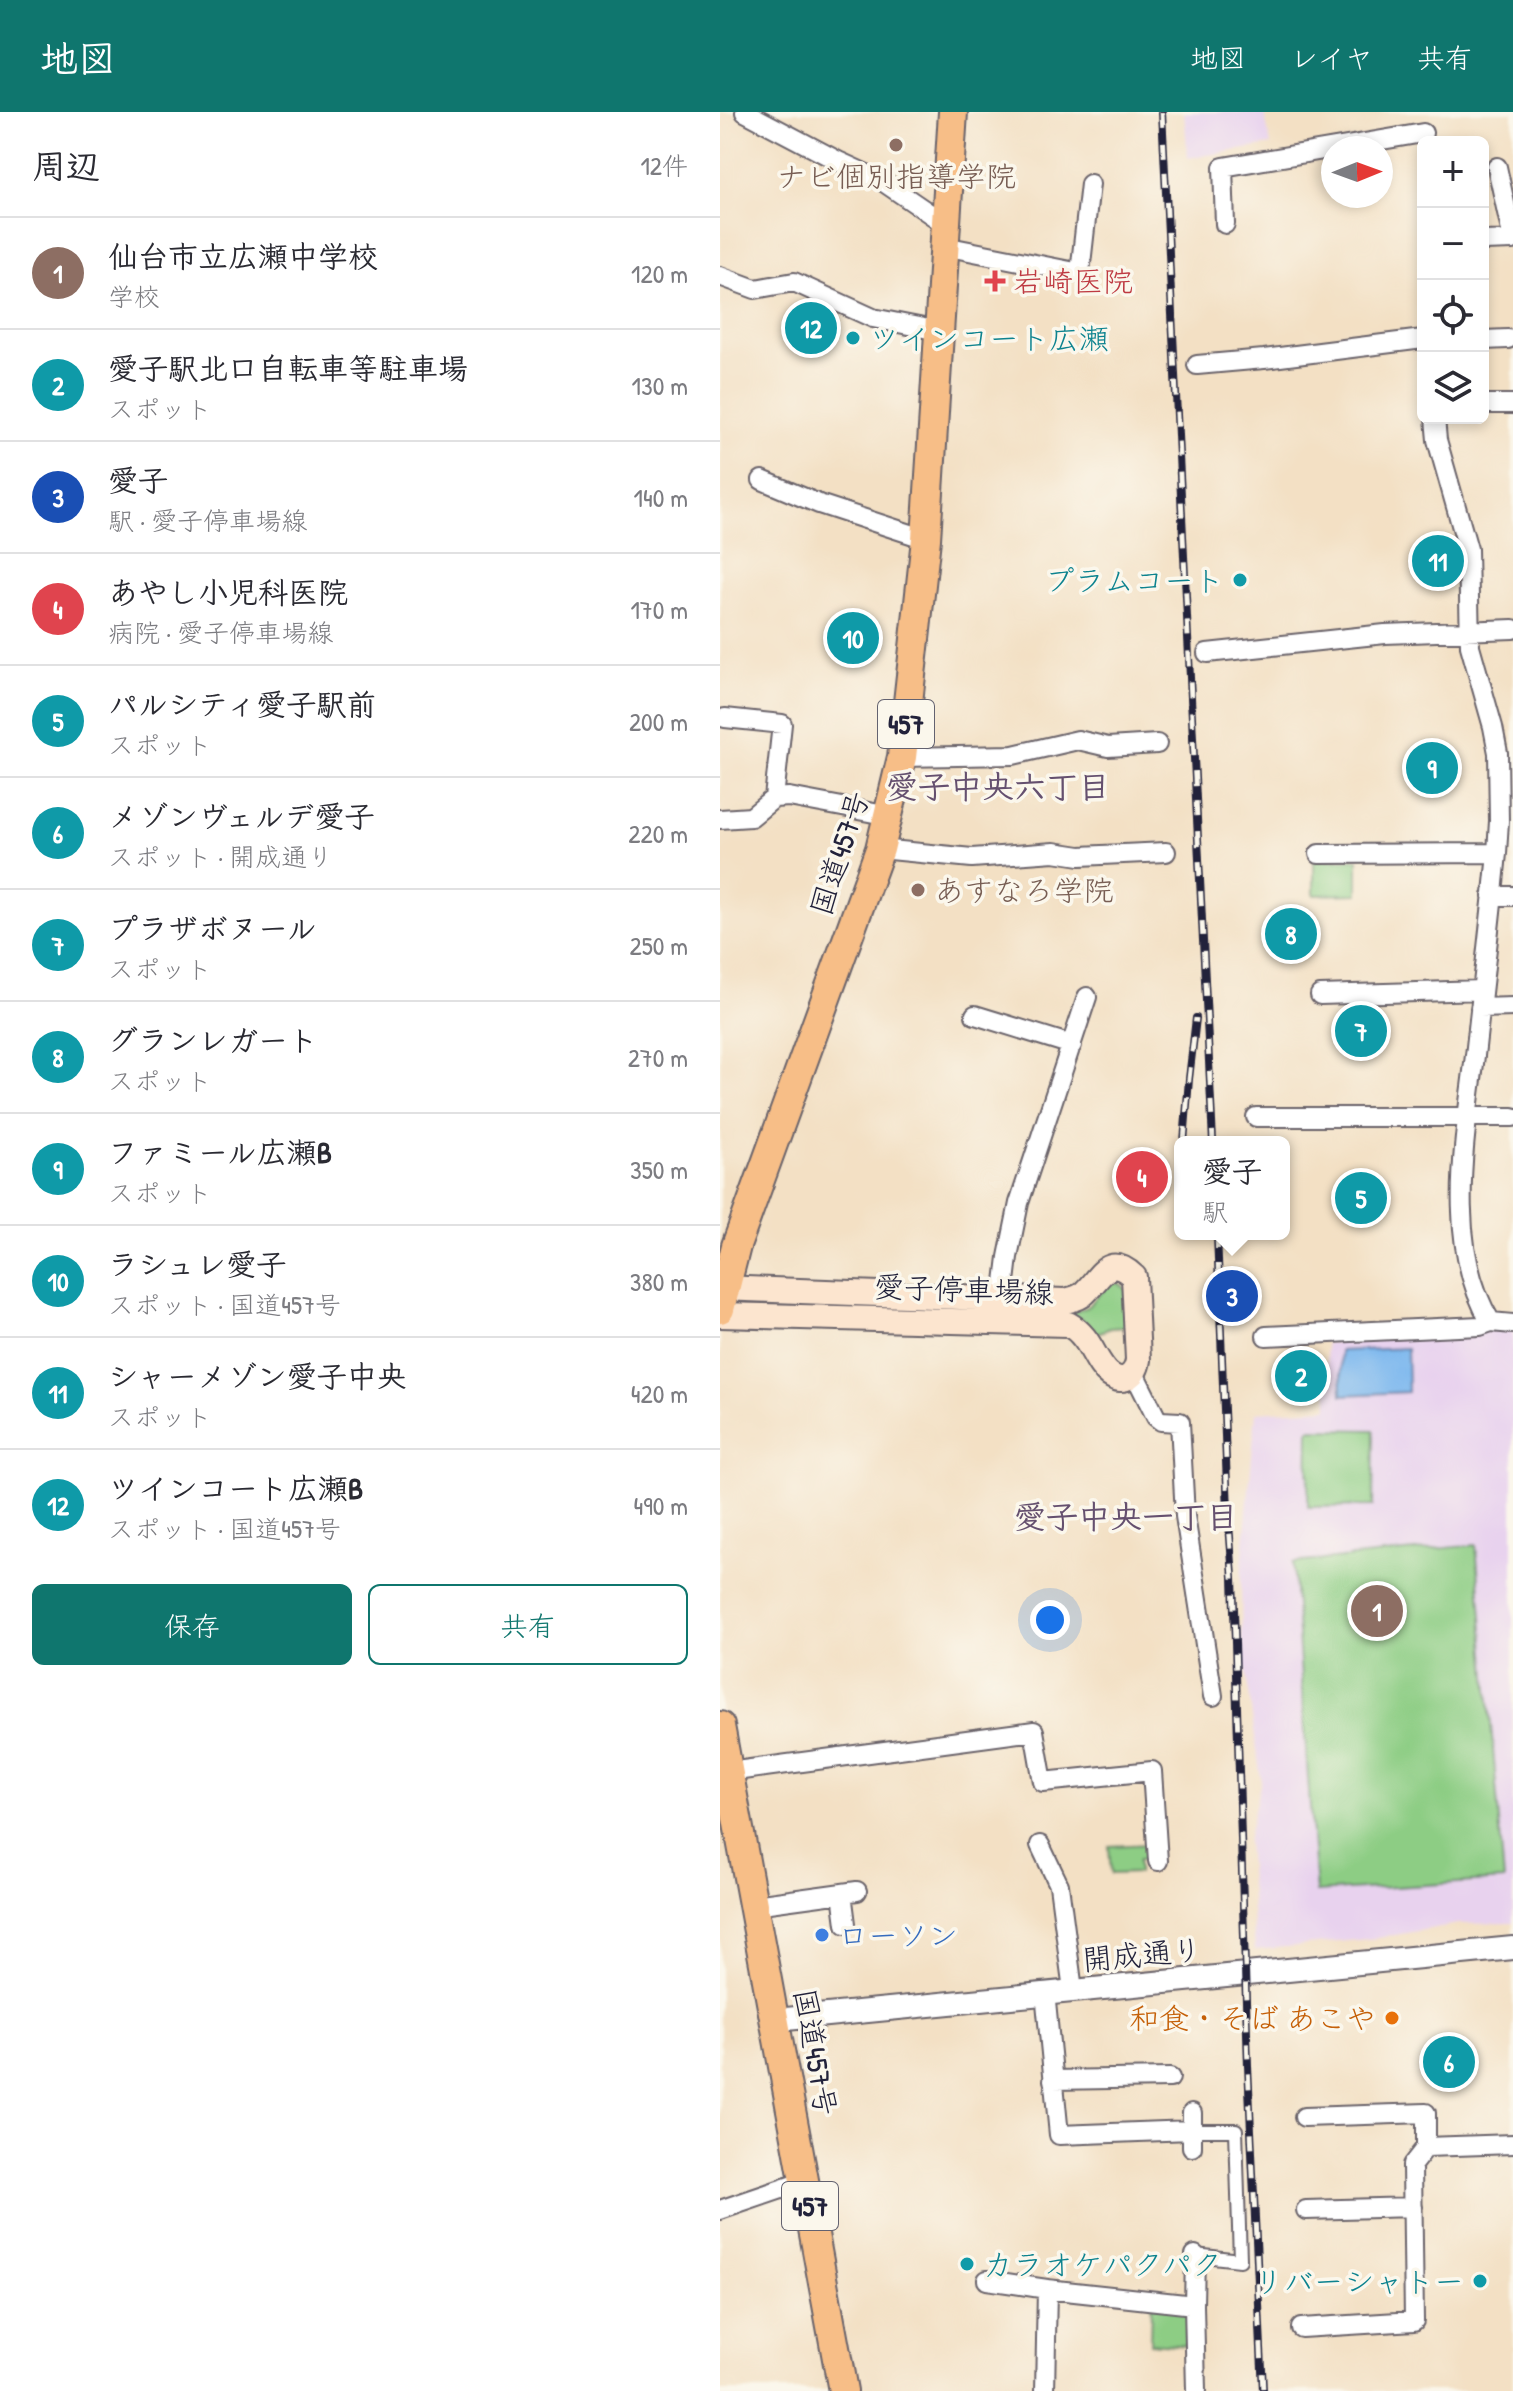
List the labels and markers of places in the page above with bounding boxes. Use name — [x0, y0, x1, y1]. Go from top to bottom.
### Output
marker: ナビ個別指導学院 — [887, 136, 905, 154]
place label: ナビ個別指導学院 — [776, 156, 1016, 196]
place label: 岩崎医院 — [1013, 261, 1133, 301]
marker: 岩崎医院 — [984, 270, 1006, 292]
pin: 12 — [785, 298, 837, 358]
place label: ツインコート広瀬 — [869, 318, 1109, 358]
marker: ツインコート広瀬 — [844, 329, 862, 347]
pin: 11 — [1412, 531, 1464, 591]
place label: プラムコート — [1045, 560, 1224, 600]
marker: プラムコート — [1231, 571, 1249, 589]
pin: 10 — [827, 608, 879, 668]
pin: 9 — [1406, 738, 1458, 798]
place label: あすなろ学院 — [934, 870, 1113, 910]
marker: あすなろ学院 — [909, 881, 927, 899]
pin: 8 — [1265, 904, 1317, 964]
pin: 7 — [1335, 1001, 1387, 1061]
pin: 4 — [1116, 1147, 1168, 1207]
pin: 5 — [1335, 1168, 1387, 1228]
pin: 3 — [1206, 1266, 1258, 1326]
pin: 2 — [1275, 1346, 1327, 1406]
pin: 1 — [1351, 1581, 1403, 1641]
place label: ローソン — [838, 1915, 958, 1955]
marker: ローソン — [813, 1926, 831, 1944]
place label: 和食・そば あこや — [1129, 1998, 1376, 2038]
marker: 和食・そば あこや — [1383, 2009, 1401, 2027]
pin: 6 — [1423, 2032, 1475, 2092]
place label: カラオケパクパク — [983, 2244, 1222, 2284]
marker: カラオケパクパク — [958, 2255, 976, 2273]
place label: リバーシャトー — [1253, 2261, 1464, 2301]
marker: リバーシャトー — [1471, 2272, 1489, 2290]

